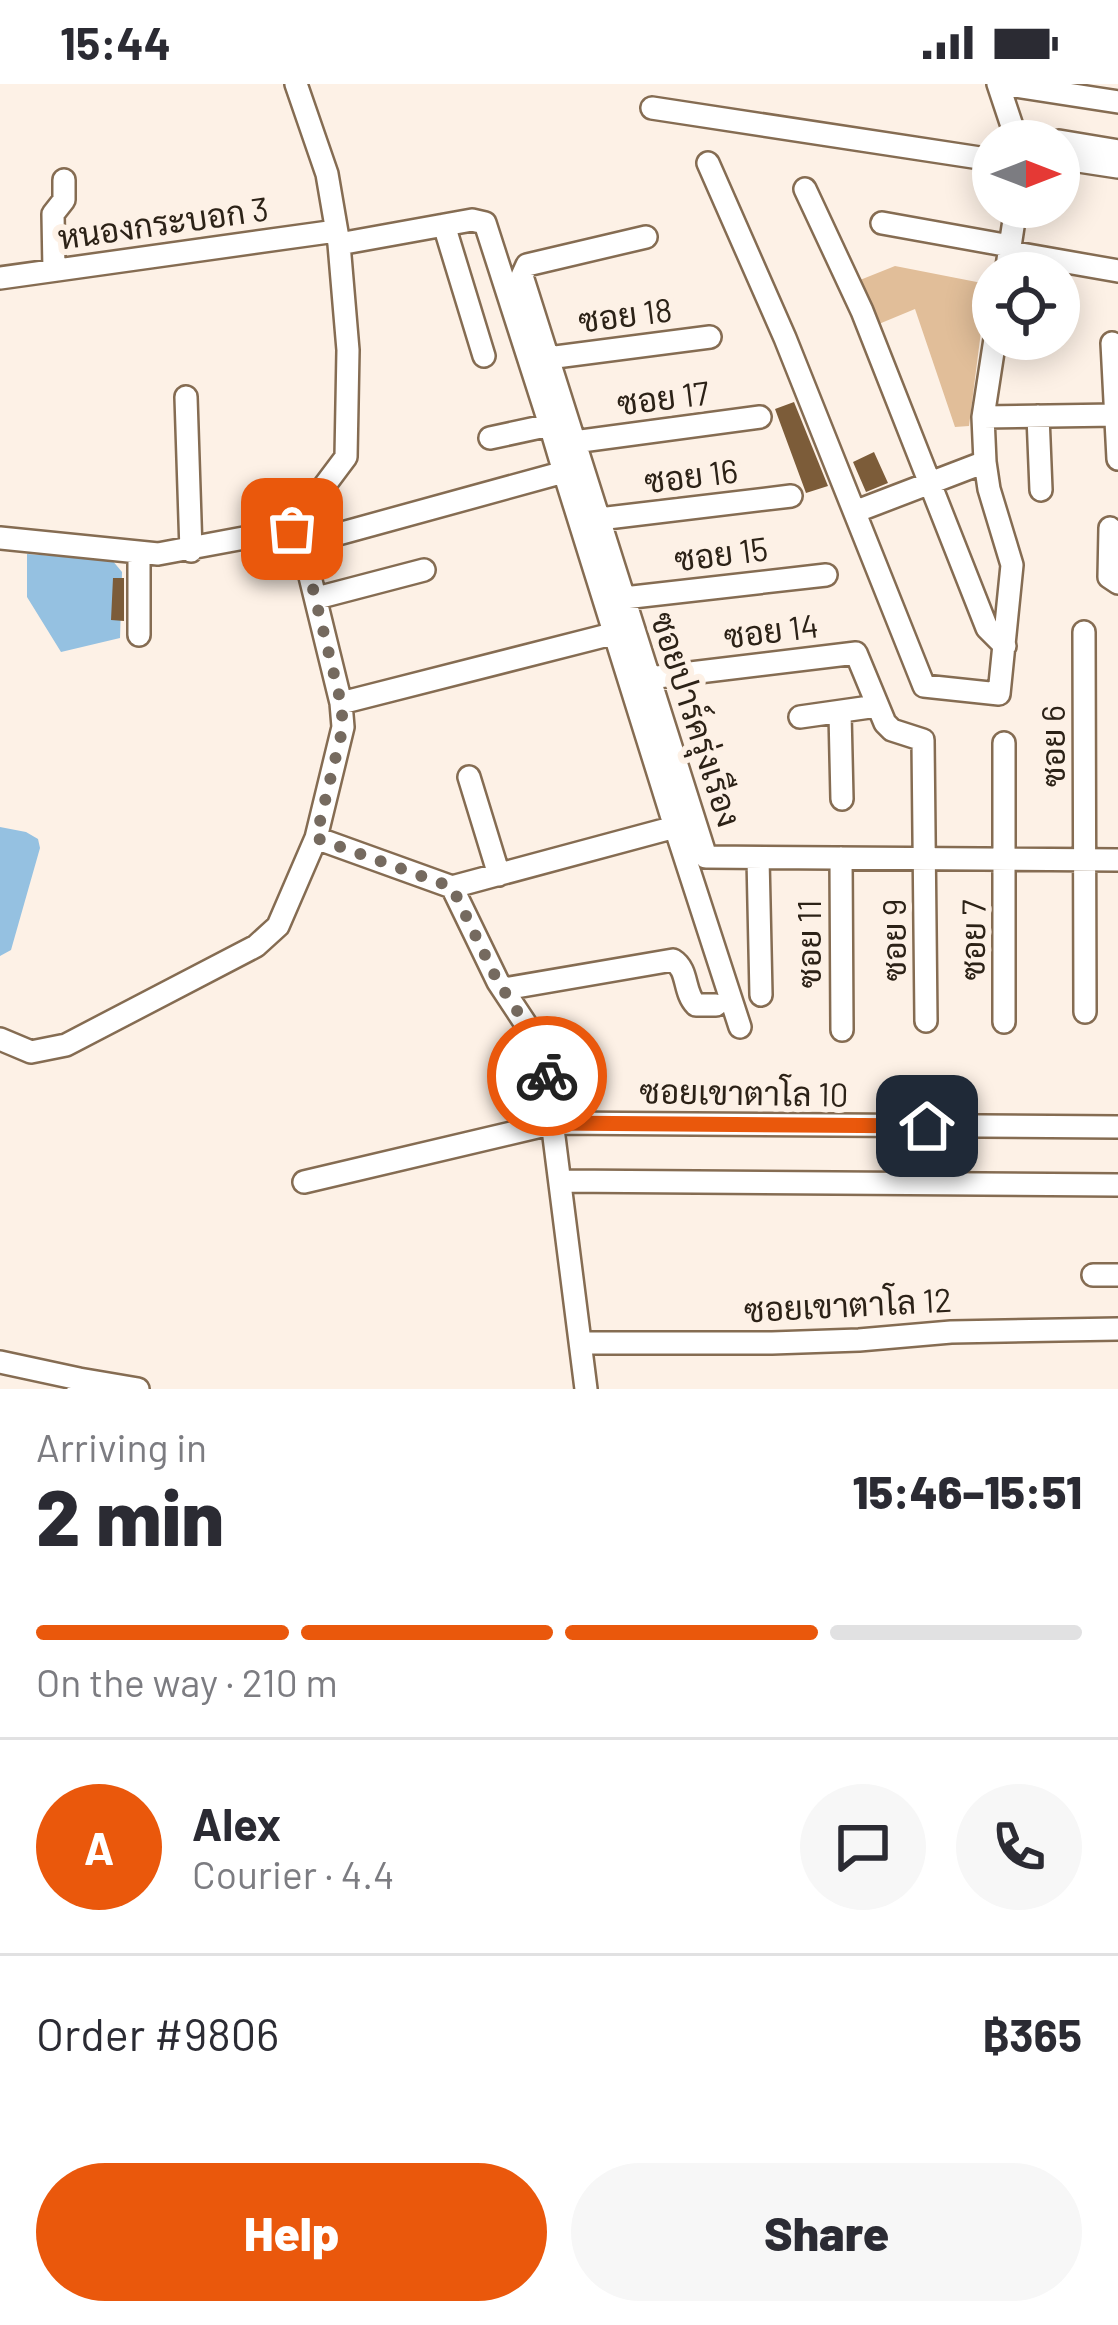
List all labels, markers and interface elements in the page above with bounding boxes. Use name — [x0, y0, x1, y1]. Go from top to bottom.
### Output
text: 15:44 — [60, 15, 171, 69]
north arrow — [972, 120, 1080, 228]
map controls — [972, 120, 1080, 360]
street label: หนองกระบอก 3 — [55, 187, 271, 257]
button: locate — [972, 252, 1080, 360]
street label: ซอย 18 — [576, 288, 674, 340]
street label: ซอย 17 — [615, 372, 711, 422]
street label: ซอย 16 — [642, 449, 740, 501]
pin — [241, 478, 343, 580]
icon: bag — [259, 496, 325, 562]
street label: ซอย 15 — [672, 527, 770, 579]
street label: ซอย 14 — [721, 604, 821, 656]
street label: ซอยปาร์ครุ่งเรือง — [640, 607, 751, 833]
street label: ซอย 6 — [1032, 705, 1072, 787]
street label: ซอย 9 — [873, 899, 913, 981]
street label: ซอย 7 — [951, 899, 993, 981]
street label: ซอย 11 — [788, 900, 828, 988]
courier — [487, 1016, 607, 1136]
icon: bike — [514, 1043, 580, 1109]
street label: ซอยเขาตาโล 10 — [639, 1070, 849, 1114]
pin — [876, 1075, 978, 1177]
icon: home — [894, 1093, 960, 1159]
street label: ซอยเขาตาโล 12 — [743, 1279, 953, 1329]
text: Arriving in — [36, 1423, 207, 1470]
text: 15:46–15:51 — [852, 1464, 1082, 1518]
text: 2 min — [36, 1468, 224, 1562]
text: On the way · 210 m — [36, 1658, 338, 1705]
button: chat — [800, 1784, 926, 1910]
button: phone — [956, 1784, 1082, 1910]
text: Alex — [192, 1796, 281, 1850]
text: A — [84, 1820, 114, 1874]
text: Courier · 4.4 — [192, 1850, 395, 1897]
text: Order #9806 — [36, 2006, 279, 2060]
text: ฿365 — [982, 2007, 1082, 2061]
button: Help — [36, 2163, 547, 2301]
button: Share — [571, 2163, 1082, 2301]

